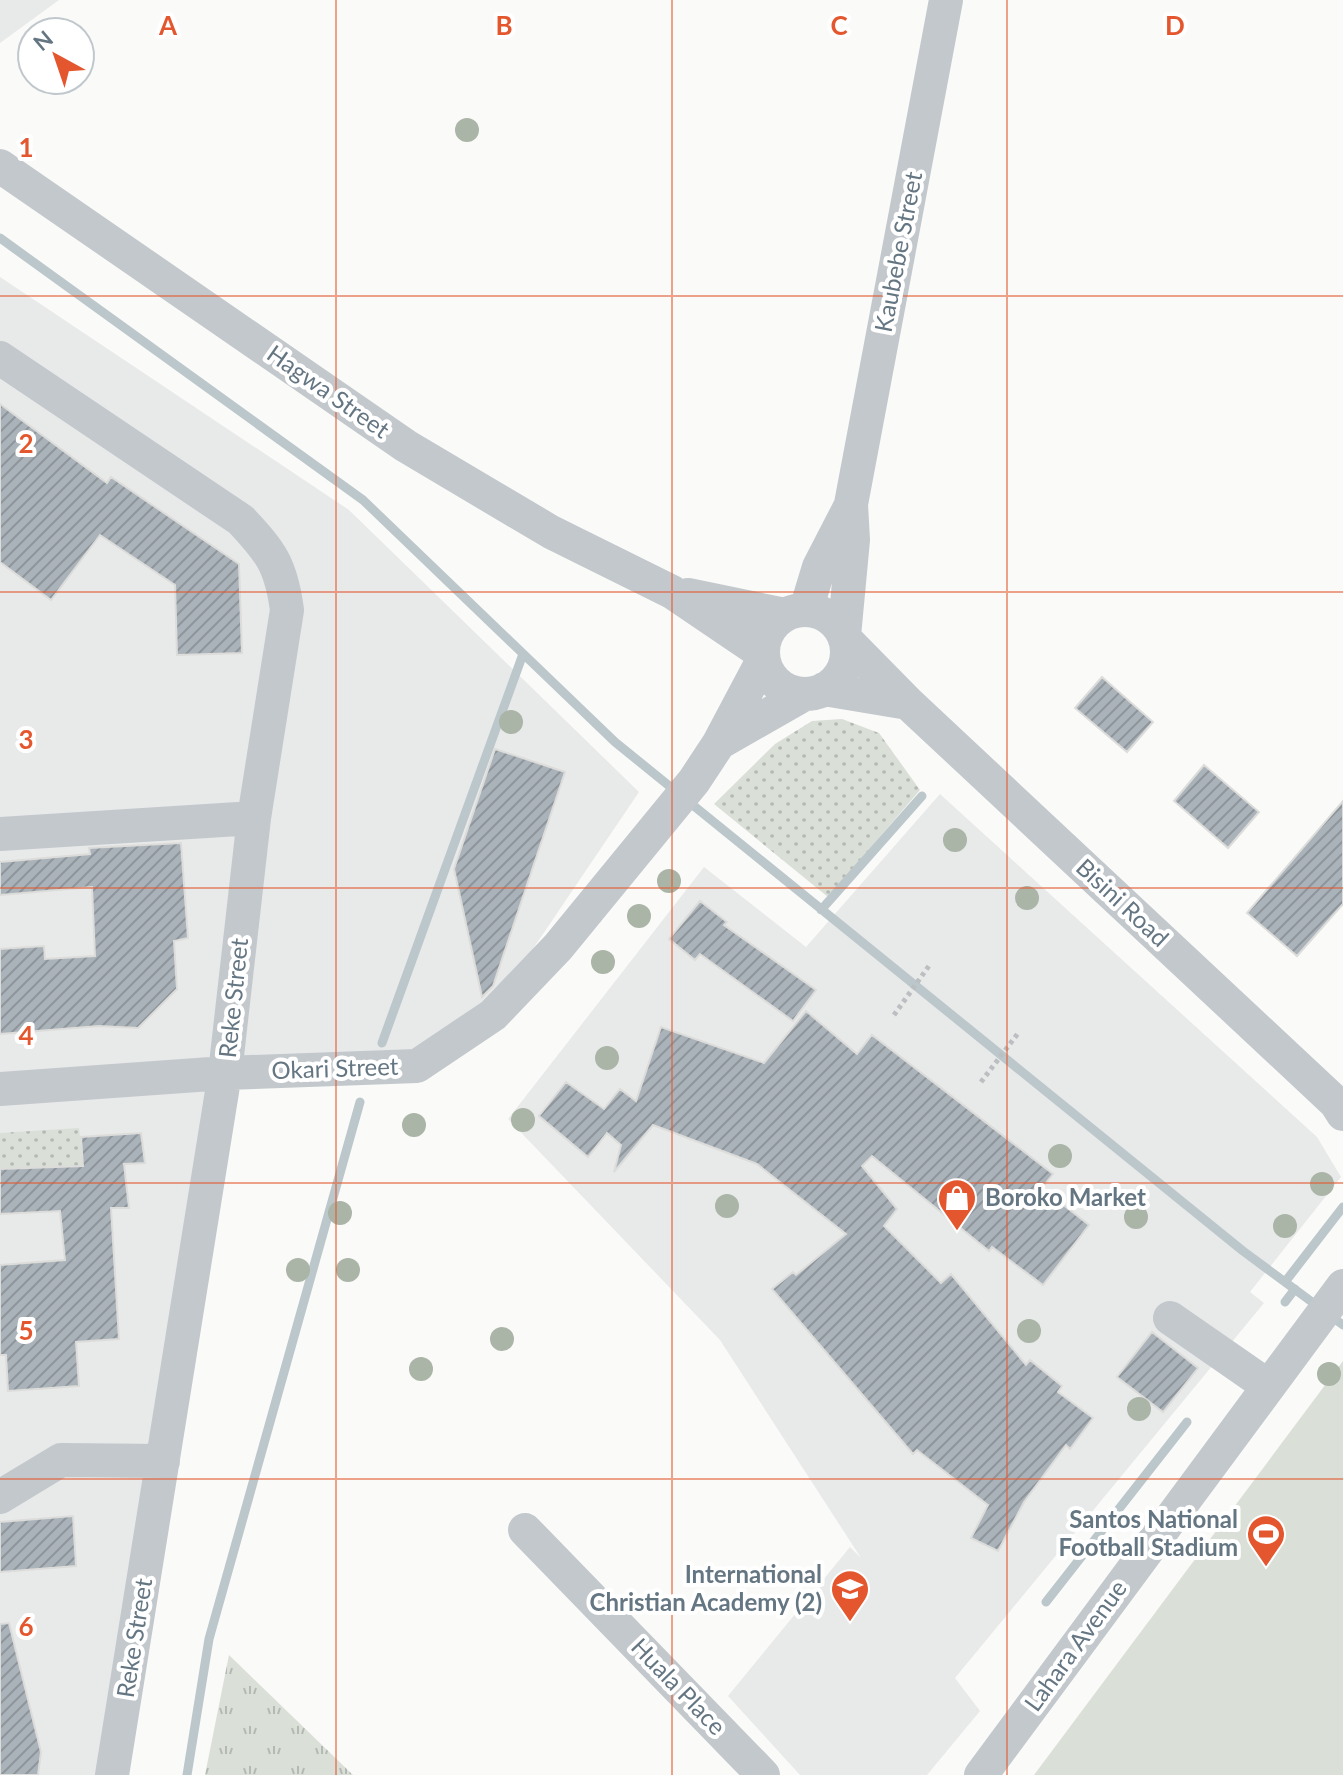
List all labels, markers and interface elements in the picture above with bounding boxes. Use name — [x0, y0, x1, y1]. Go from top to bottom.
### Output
text: A — [158, 9, 178, 41]
text: B — [495, 9, 513, 41]
text: C — [830, 9, 848, 41]
text: D — [1165, 9, 1185, 41]
north arrow — [16, 16, 96, 96]
text: N — [28, 25, 58, 56]
text: 1 — [18, 131, 34, 163]
street label: Kaubebe Street — [868, 169, 927, 334]
street label: Hagwa Street — [262, 338, 396, 444]
text: 2 — [18, 427, 34, 459]
text: 3 — [18, 723, 34, 755]
street label: Bisini Road — [1071, 852, 1175, 952]
street label: Reke Street — [212, 936, 253, 1059]
text: 4 — [18, 1019, 34, 1051]
street label: Okari Street — [271, 1051, 399, 1084]
shop icon: Boroko Market — [936, 1177, 978, 1232]
place label: Boroko Market — [985, 1182, 1146, 1211]
text: 5 — [18, 1314, 34, 1346]
place label: Santos National Football Stadium — [1059, 1504, 1238, 1561]
sports icon: Santos National Football Stadium — [1245, 1513, 1287, 1568]
place label: International Christian Academy (2) — [590, 1559, 822, 1616]
school or university icon: International Christian Academy (2) — [829, 1568, 871, 1623]
street label: Lahara Avenue — [1018, 1574, 1132, 1716]
street label: Reke Street — [110, 1576, 157, 1700]
text: 6 — [18, 1610, 34, 1642]
street label: Huala Place — [626, 1632, 732, 1740]

